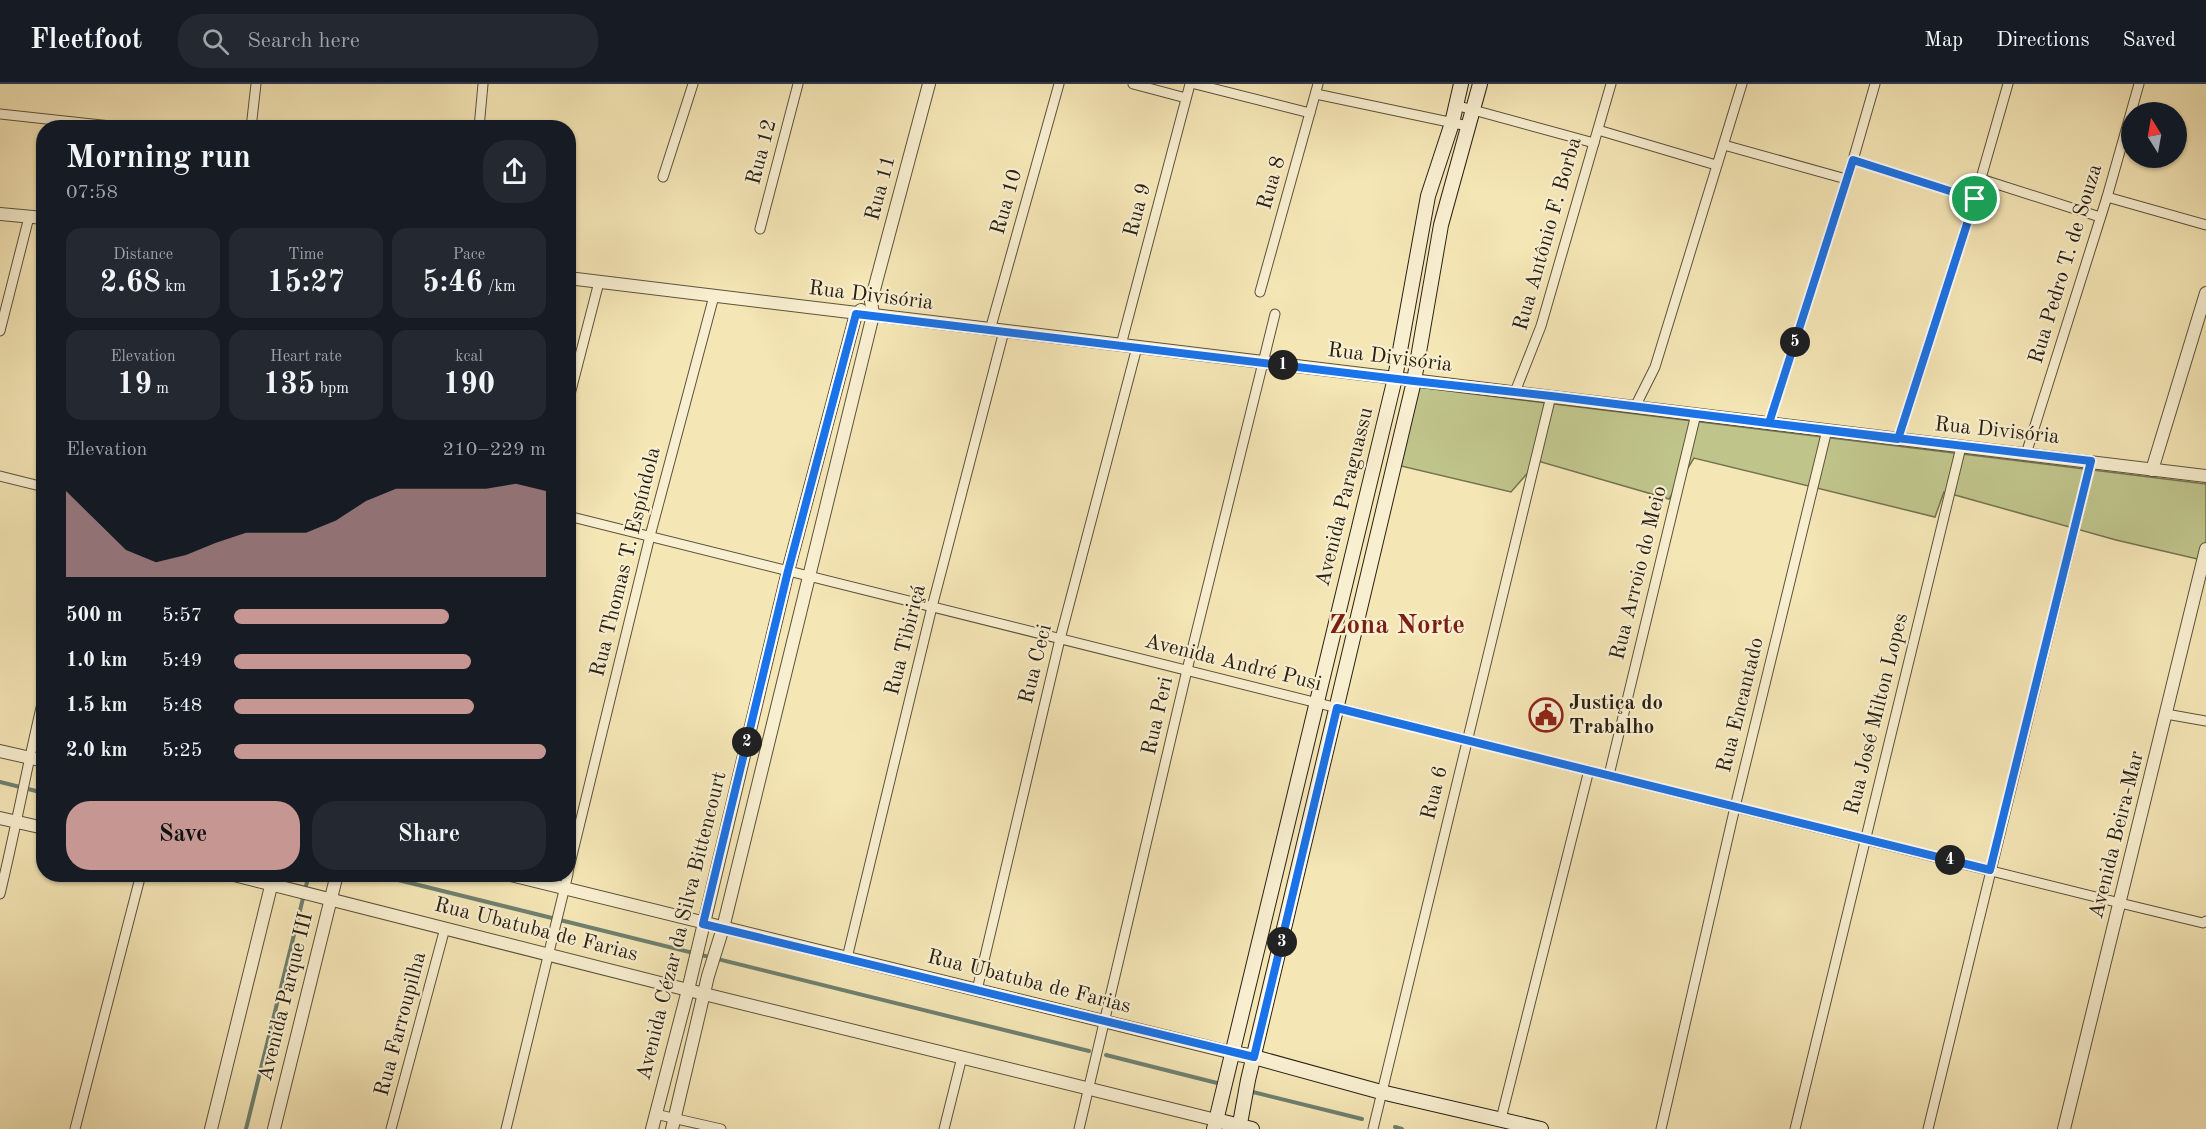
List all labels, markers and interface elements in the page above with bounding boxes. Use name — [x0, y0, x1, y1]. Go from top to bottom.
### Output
search box — [178, 14, 598, 68]
icon: search — [199, 25, 232, 58]
text: Fleetfoot — [30, 27, 142, 55]
text: Search here — [247, 30, 360, 52]
text: Map — [1924, 30, 1963, 51]
text: Directions — [1996, 30, 2090, 51]
text: Saved — [2123, 30, 2176, 51]
north arrow — [2121, 102, 2187, 168]
map controls — [2121, 102, 2187, 168]
street label: Rua 12 — [743, 117, 781, 187]
street label: Rua Antônio F. Borba — [1510, 135, 1586, 333]
button: share — [483, 140, 546, 203]
text: Morning run — [66, 142, 251, 175]
street label: Rua 11 — [862, 153, 900, 223]
street label: Rua 8 — [1254, 154, 1290, 212]
street label: Rua Pedro T. de Souza — [2026, 162, 2106, 366]
street label: Rua 10 — [988, 167, 1026, 237]
pin — [1949, 173, 2000, 224]
street label: Rua 9 — [1121, 181, 1155, 239]
icon: arrive — [1958, 182, 1991, 215]
text: 07:58 — [66, 183, 118, 203]
text: Distance — [113, 247, 173, 263]
text: Time — [288, 247, 324, 263]
text: Pace — [453, 247, 485, 263]
text: 2.68 — [100, 268, 161, 298]
text: 15:27 — [267, 268, 345, 298]
text: 5:46 — [422, 268, 483, 298]
street label: Rua Divisória — [807, 278, 935, 314]
text: km — [161, 279, 186, 295]
text: /km — [483, 279, 516, 295]
pin: 5 — [1780, 327, 1810, 357]
text: 5 — [1790, 334, 1800, 350]
street label: Rua Divisória — [1326, 340, 1454, 376]
text: Elevation — [110, 349, 176, 365]
text: Heart rate — [270, 349, 342, 365]
text: kcal — [455, 349, 483, 365]
pin: 1 — [1268, 350, 1298, 380]
text: 1 — [1278, 357, 1288, 373]
text: 19 — [117, 370, 152, 400]
text: 135 — [263, 370, 315, 400]
text: 190 — [443, 370, 495, 400]
text: m — [152, 381, 169, 397]
text: bpm — [315, 381, 349, 397]
street label: Avenida Paraguassu — [1313, 405, 1377, 589]
street label: Rua Divisória — [1933, 414, 2061, 448]
text: Elevation — [66, 440, 147, 460]
text: 210–229 m — [443, 440, 546, 460]
street label: Rua Thomas T. Espíndola — [587, 445, 665, 679]
street label: Rua Arroio do Meio — [1607, 484, 1671, 662]
street label: Rua Tibiriçá — [882, 582, 930, 698]
text: 500 m — [66, 606, 122, 626]
text: 5:57 — [162, 606, 202, 626]
street label: Rua José Milton Lopes — [1842, 611, 1912, 817]
district label: Zona Norte — [1329, 612, 1465, 639]
street label: Rua Ceci — [1016, 622, 1056, 706]
street label: Avenida André Pusi — [1142, 631, 1324, 695]
street label: Rua Encantado — [1714, 635, 1768, 775]
text: 1.0 km — [66, 651, 128, 671]
text: 5:49 — [162, 651, 202, 671]
street label: Rua Peri — [1139, 675, 1177, 757]
place label: Justiça do Trabalho — [1569, 693, 1663, 738]
text: 1.5 km — [66, 696, 128, 716]
text: 5:48 — [162, 696, 202, 716]
public building icon: Justiça do Trabalho — [1528, 697, 1564, 733]
pin: 2 — [732, 727, 762, 757]
text: 2 — [742, 734, 752, 750]
text: 2.0 km — [66, 741, 128, 761]
text: 5:25 — [162, 741, 202, 761]
street label: Avenida Beira-Mar — [2086, 749, 2148, 921]
street label: Rua 6 — [1418, 764, 1452, 822]
street label: Avenida Cézar da Silva Bittencourt — [633, 769, 731, 1083]
button: Save — [66, 801, 300, 870]
button: Share — [312, 801, 546, 870]
pin: 4 — [1935, 845, 1965, 875]
text: 4 — [1945, 852, 1955, 868]
street label: Rua Ubatuba de Farias — [432, 895, 640, 965]
street label: Avenida Parque III — [255, 910, 317, 1084]
pin: 3 — [1267, 927, 1297, 957]
text: 3 — [1277, 934, 1287, 950]
street label: Rua Ubatuba de Farias — [925, 947, 1133, 1017]
street label: Rua Farroupilha — [372, 950, 430, 1098]

